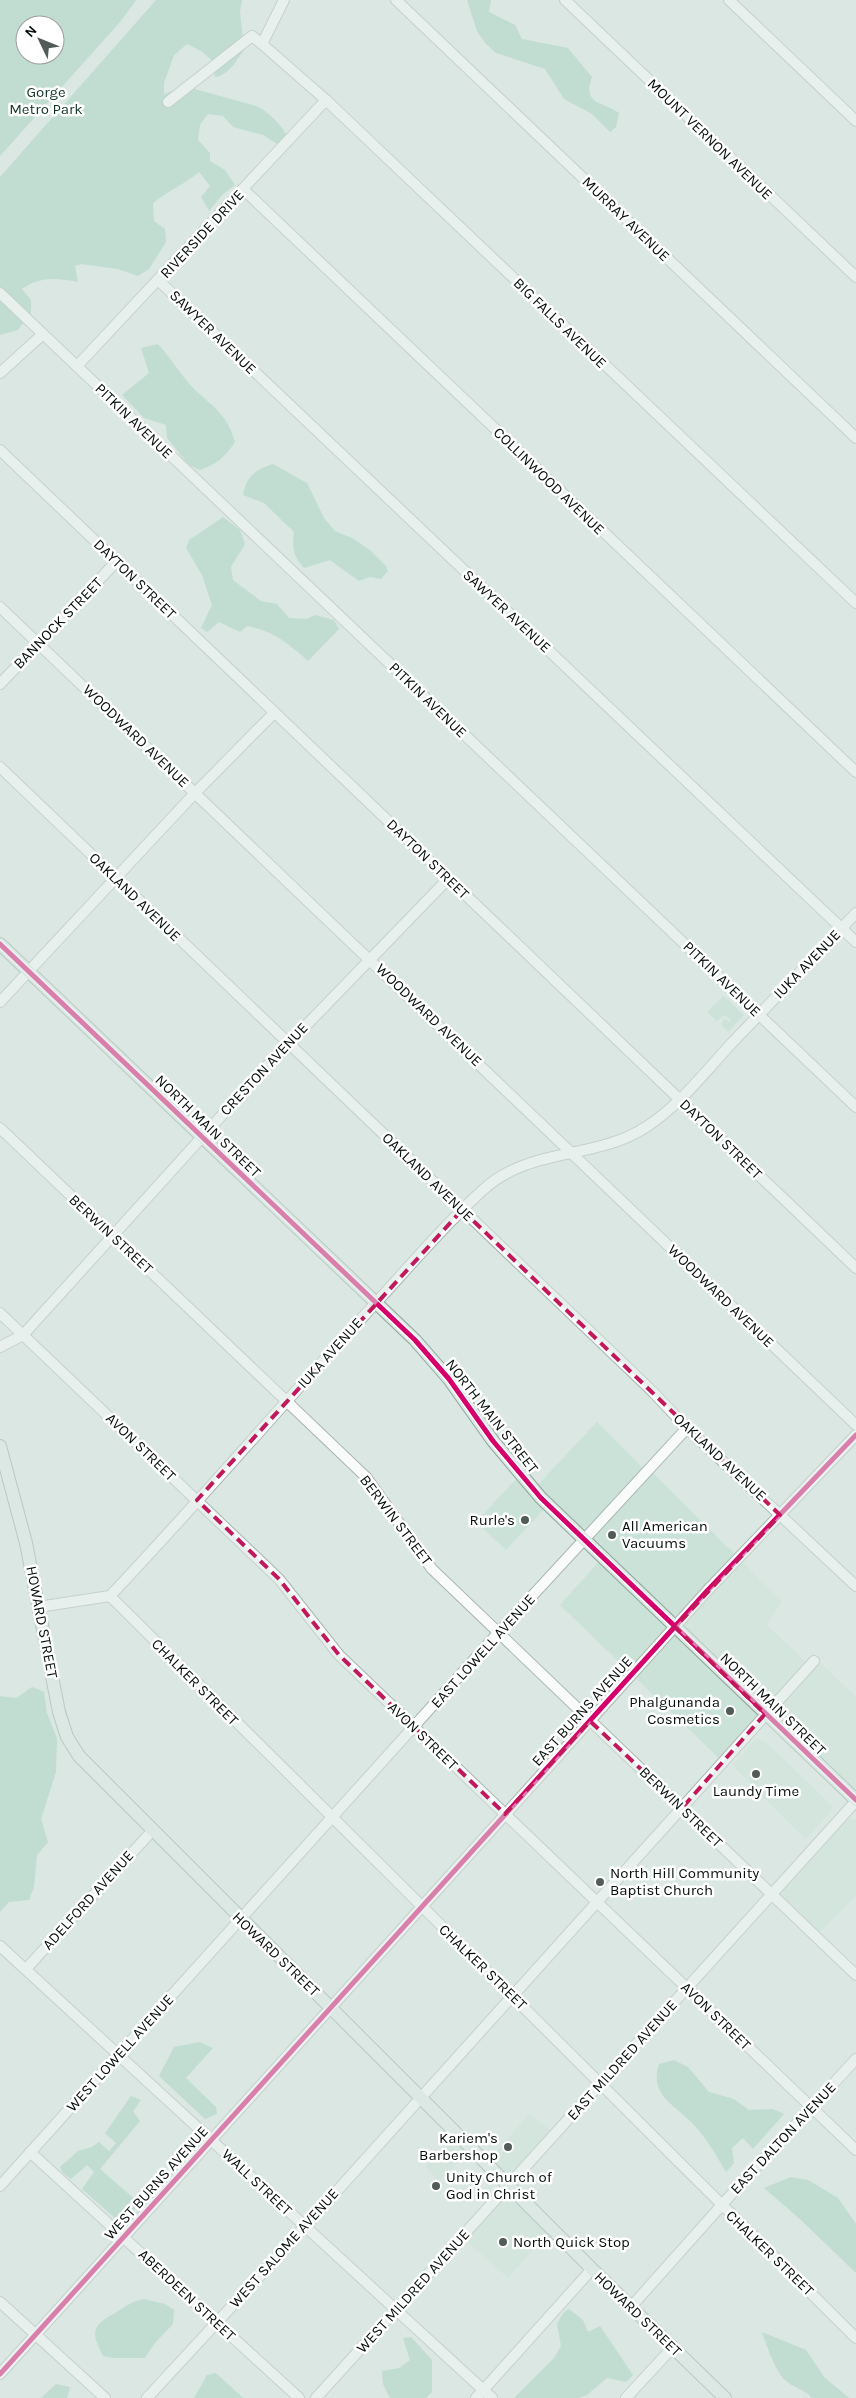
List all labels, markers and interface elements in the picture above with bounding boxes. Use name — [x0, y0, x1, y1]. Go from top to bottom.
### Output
north arrow — [15, 15, 65, 65]
text: N — [21, 22, 41, 41]
street label: MOUNT VERNON AVENUE — [644, 75, 776, 203]
park label: Gorge Metro Park — [9, 83, 83, 118]
street label: MURRAY AVENUE — [579, 173, 673, 265]
street label: RIVERSIDE DRIVE — [156, 186, 248, 282]
street label: BIG FALLS AVENUE — [510, 274, 610, 372]
street label: SAWYER AVENUE — [166, 286, 260, 378]
street label: PITKIN AVENUE — [92, 380, 176, 462]
street label: COLLINWOOD AVENUE — [490, 423, 608, 539]
street label: DAYTON STREET — [90, 535, 180, 623]
street label: SAWYER AVENUE — [459, 566, 555, 656]
street label: BANNOCK STREET — [10, 573, 107, 672]
street label: PITKIN AVENUE — [386, 659, 470, 741]
street label: WOODWARD AVENUE — [79, 681, 193, 791]
street label: DAYTON STREET — [383, 815, 473, 903]
street label: OAKLAND AVENUE — [85, 849, 185, 945]
street label: IUKA AVENUE — [770, 926, 844, 1002]
street label: PITKIN AVENUE — [680, 938, 764, 1020]
street label: WOODWARD AVENUE — [372, 960, 486, 1070]
street label: CRESTON AVENUE — [216, 1019, 312, 1119]
street label: NORTH MAIN STREET — [152, 1071, 265, 1181]
street label: DAYTON STREET — [676, 1095, 766, 1183]
street label: OAKLAND AVENUE — [378, 1129, 478, 1225]
street label: BERWIN STREET — [65, 1190, 157, 1278]
street label: WOODWARD AVENUE — [664, 1241, 778, 1351]
street label: IUKA AVENUE — [294, 1314, 366, 1392]
street label: NORTH MAIN STREET — [442, 1355, 542, 1477]
street label: AVON STREET — [102, 1409, 180, 1485]
street label: OAKLAND AVENUE — [670, 1409, 770, 1505]
street label: BERWIN STREET — [356, 1471, 436, 1569]
place label: Rurle's — [469, 1511, 515, 1529]
marker: Rurle's — [519, 1514, 531, 1526]
place label: All American Vacuums — [622, 1517, 708, 1552]
marker: All American Vacuums — [606, 1529, 618, 1541]
street label: HOWARD STREET — [22, 1564, 62, 1680]
street label: EAST LOWELL AVENUE — [427, 1590, 539, 1712]
street label: CHALKER STREET — [148, 1635, 242, 1729]
street label: NORTH MAIN STREET — [717, 1649, 830, 1759]
street label: EAST BURNS AVENUE — [528, 1652, 636, 1770]
place label: Phalgunanda Cosmetics — [629, 1693, 720, 1728]
street label: AVON STREET — [384, 1698, 462, 1774]
marker: Phalgunanda Cosmetics — [724, 1705, 736, 1717]
street label: BERWIN STREET — [636, 1763, 727, 1851]
marker: Laundy Time — [750, 1768, 762, 1780]
place label: Laundy Time — [713, 1782, 799, 1800]
street label: ADELFORD AVENUE — [39, 1847, 137, 1953]
place label: North Hill Community Baptist Church — [610, 1864, 759, 1899]
marker: North Hill Community Baptist Church — [594, 1876, 606, 1888]
street label: HOWARD STREET — [229, 1908, 324, 2000]
street label: CHALKER STREET — [435, 1920, 531, 2014]
street label: AVON STREET — [677, 1978, 755, 2054]
street label: WEST LOWELL AVENUE — [63, 1991, 177, 2115]
street label: EAST MILDRED AVENUE — [563, 1996, 681, 2124]
street label: EAST DALTON AVENUE — [726, 2078, 840, 2198]
street label: WEST BURNS AVENUE — [100, 2122, 212, 2244]
place label: Kariem's Barbershop — [419, 2129, 498, 2164]
marker: Kariem's Barbershop — [502, 2141, 514, 2153]
street label: WALL STREET — [218, 2145, 296, 2219]
place label: Unity Church of God in Christ — [446, 2168, 553, 2203]
marker: Unity Church of God in Christ — [430, 2180, 442, 2192]
street label: WEST SALOME AVENUE — [226, 2185, 342, 2311]
street label: CHALKER STREET — [722, 2206, 818, 2300]
street label: WEST MILDRED AVENUE — [353, 2225, 473, 2357]
place label: North Quick Stop — [513, 2233, 630, 2251]
marker: North Quick Stop — [497, 2236, 509, 2248]
street label: ABERDEEN STREET — [135, 2245, 240, 2345]
street label: HOWARD STREET — [591, 2268, 686, 2360]

